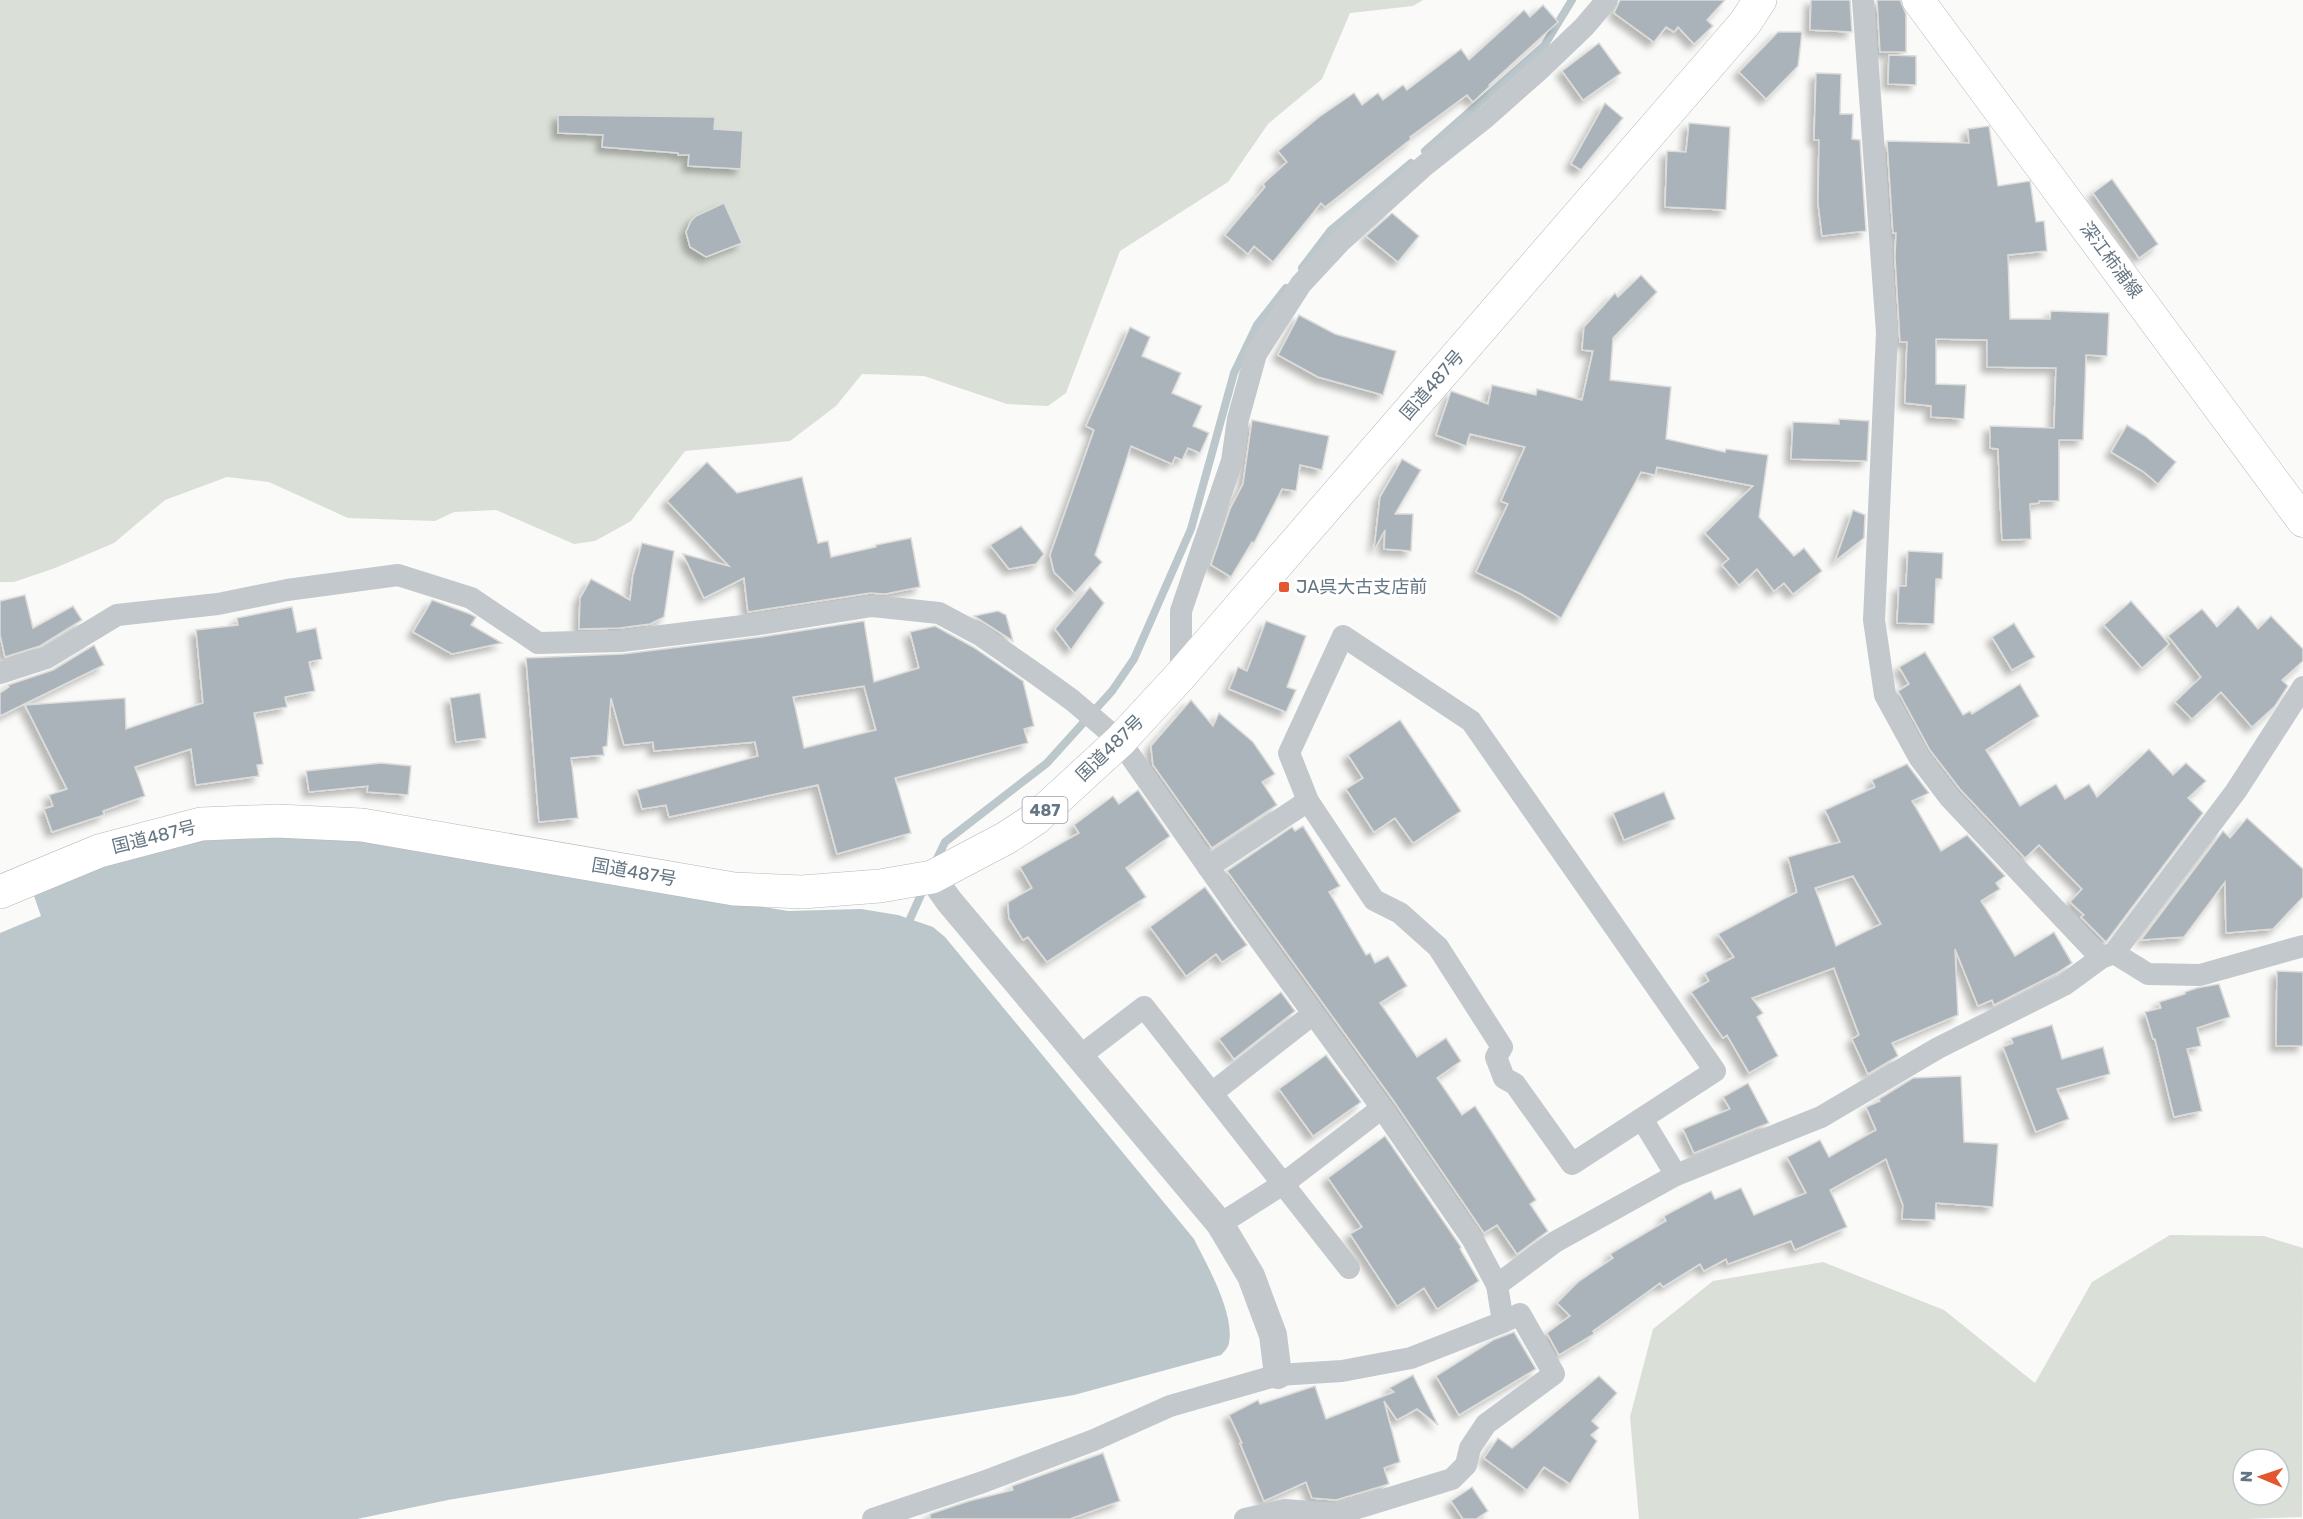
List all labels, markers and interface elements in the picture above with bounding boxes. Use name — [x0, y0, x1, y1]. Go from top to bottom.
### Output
street label: 深江柿浦線 — [2075, 217, 2147, 303]
street label: 国道487号 — [1396, 345, 1468, 425]
place label: JA呉大古支店前 — [1296, 576, 1427, 598]
marker: JA呉大古支店前 — [1277, 580, 1291, 594]
street label: 国道487号 — [1071, 710, 1149, 786]
road number: 487 — [1022, 797, 1068, 823]
street label: 国道487号 — [110, 816, 198, 858]
street label: 国道487号 — [590, 854, 678, 890]
north arrow — [2231, 1447, 2291, 1507]
text: N — [2237, 1470, 2256, 1483]

